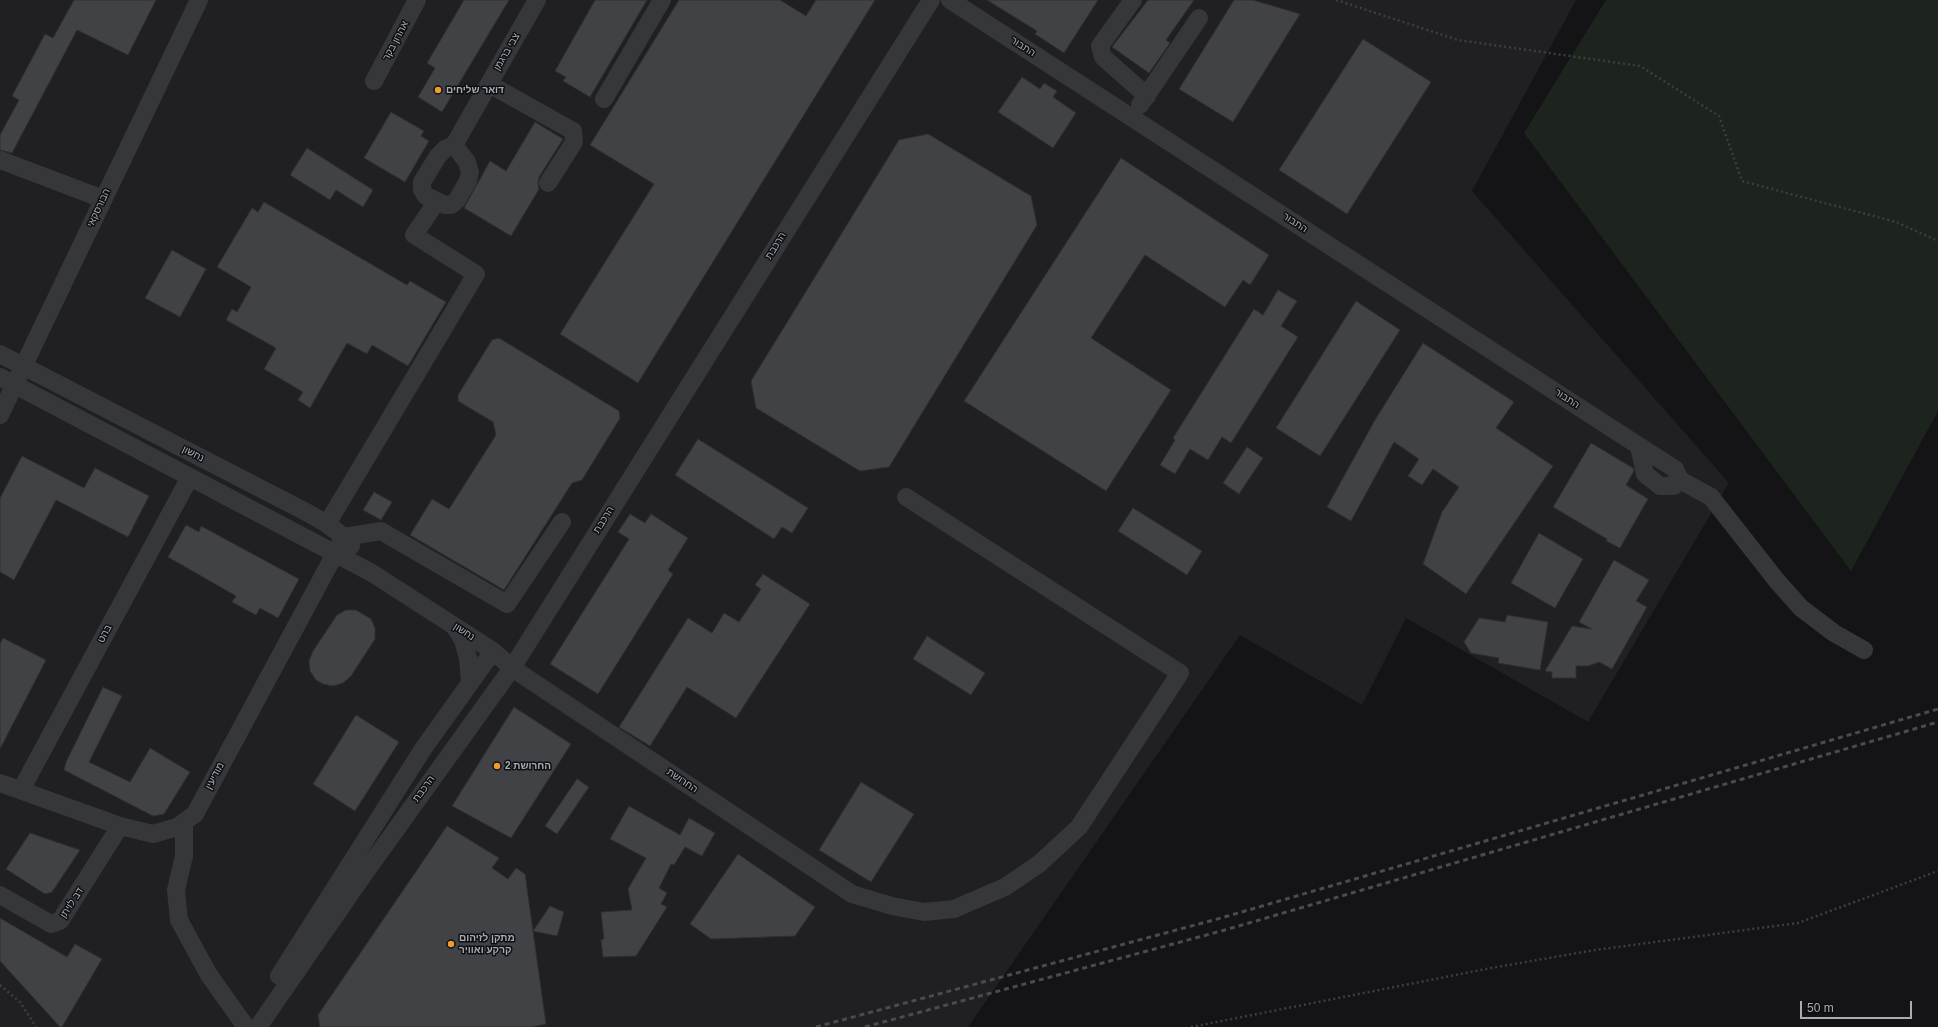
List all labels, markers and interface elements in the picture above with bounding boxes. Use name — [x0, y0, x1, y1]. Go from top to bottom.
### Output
street label: אהרון בקר — [381, 19, 411, 63]
street label: צבי ברגמן — [491, 31, 523, 73]
street label: התבור — [1008, 35, 1038, 59]
place label: דואר שליחים — [446, 84, 504, 96]
marker: דואר שליחים — [433, 85, 443, 95]
street label: הבורסקאי — [85, 187, 113, 229]
street label: התבור — [1280, 211, 1310, 235]
street label: הרכבת — [763, 230, 789, 262]
street label: התבור — [1552, 387, 1582, 411]
street label: נחשון — [180, 443, 206, 465]
street label: הרכבת — [591, 504, 617, 536]
street label: נחשון — [451, 621, 477, 643]
street label: בהט — [95, 623, 115, 645]
place label: החרושת 2 — [505, 760, 551, 772]
street label: מודיעין — [203, 761, 227, 791]
marker: החרושת 2 — [492, 761, 502, 771]
street label: החרושת — [664, 766, 700, 796]
street label: הרכבת — [410, 774, 438, 804]
street label: דב לויתן — [58, 886, 86, 920]
place label: מתקן לזיהום קרקע ואוויר — [459, 932, 515, 956]
marker: מתקן לזיהום קרקע ואוויר — [446, 939, 456, 949]
scale bar — [1802, 993, 1914, 1019]
text: 50 m — [1807, 1001, 1834, 1015]

